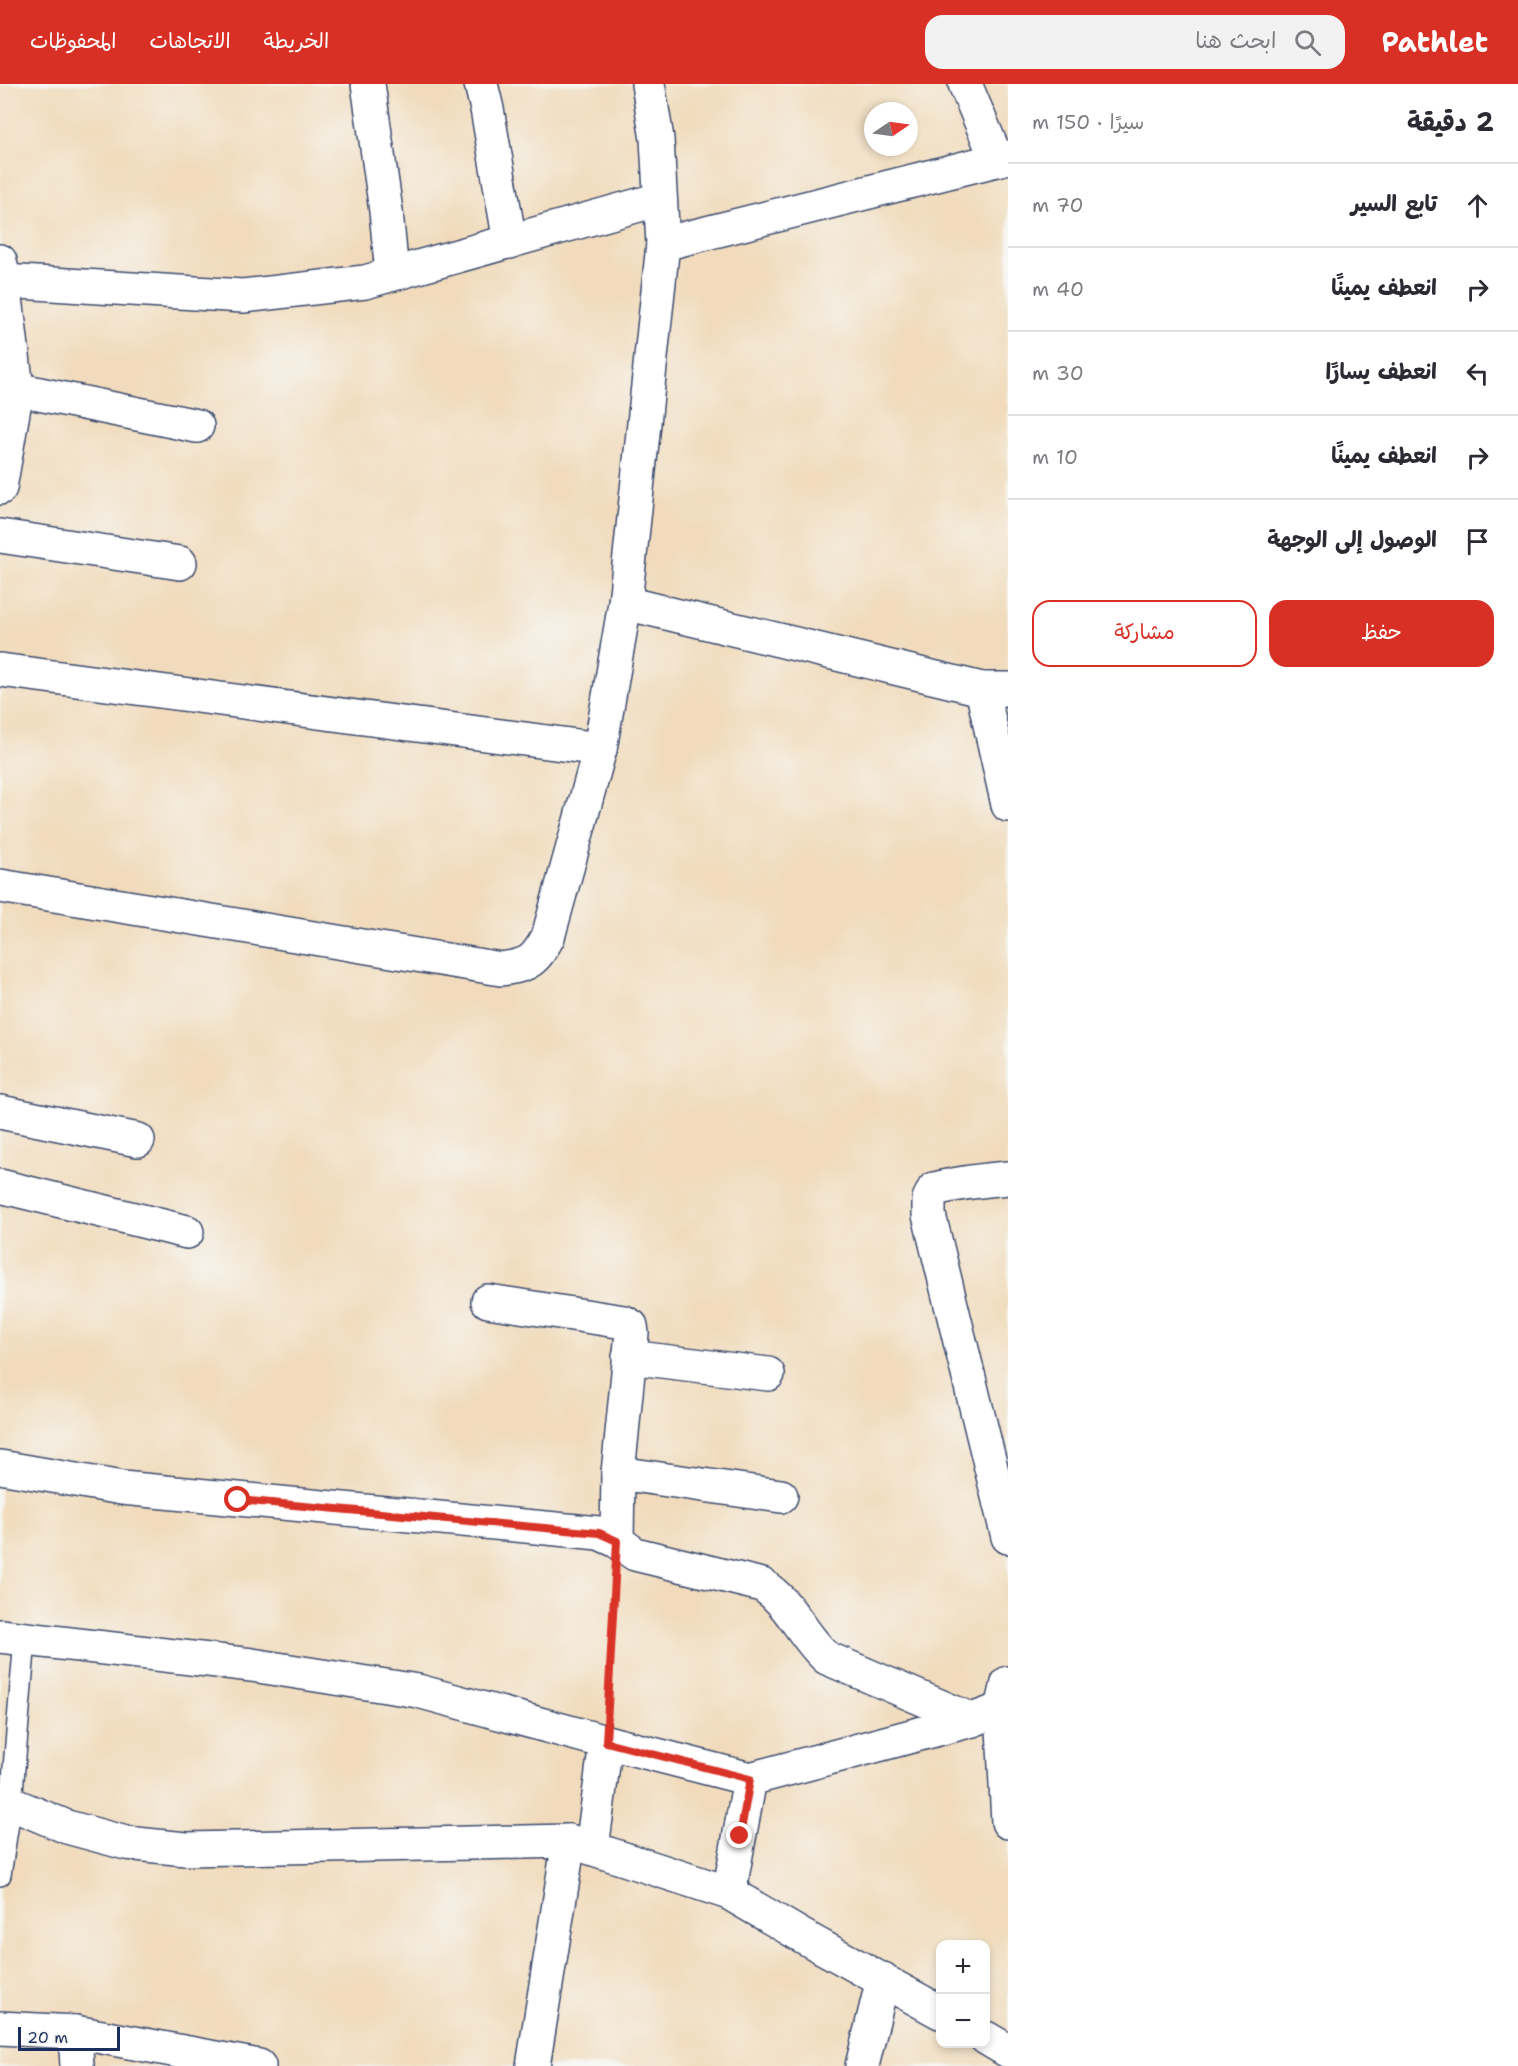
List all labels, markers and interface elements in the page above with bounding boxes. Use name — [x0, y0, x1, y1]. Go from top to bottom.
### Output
search box — [925, 15, 1345, 69]
text: Pathlet — [1381, 23, 1488, 61]
text: ابحث هنا — [1195, 26, 1276, 55]
icon: search — [1291, 26, 1324, 59]
text: المحفوظات — [30, 27, 116, 55]
text: الاتجاهات — [149, 27, 231, 55]
text: الخريطة — [264, 27, 329, 55]
north arrow — [864, 102, 918, 156]
text: 2 دقيقة — [1407, 104, 1494, 139]
text: سيرًا · 150 m — [1032, 109, 1144, 135]
text: تابع السير — [1351, 189, 1437, 218]
icon: ahead — [1461, 189, 1494, 222]
text: 70 m — [1032, 192, 1084, 218]
text: انعطف يمينًا — [1331, 273, 1437, 302]
icon: right — [1461, 273, 1494, 306]
text: 40 m — [1032, 276, 1084, 302]
text: انعطف يسارًا — [1325, 357, 1437, 386]
icon: left — [1461, 357, 1494, 390]
text: 30 m — [1032, 360, 1084, 386]
text: انعطف يمينًا — [1331, 441, 1437, 470]
icon: right — [1461, 441, 1494, 474]
text: 10 m — [1032, 444, 1078, 470]
text: الوصول إلى الوجهة — [1267, 525, 1437, 554]
icon: arrive — [1461, 525, 1494, 558]
button: مشاركة — [1032, 600, 1257, 667]
button: حفظ — [1269, 600, 1494, 667]
route start — [224, 1486, 250, 1512]
route end — [726, 1822, 752, 1848]
map controls — [936, 1940, 990, 2048]
button: + — [936, 1940, 990, 1994]
button: − — [936, 1994, 990, 2048]
scale bar — [18, 2024, 120, 2052]
text: 20 m — [27, 2027, 68, 2048]

